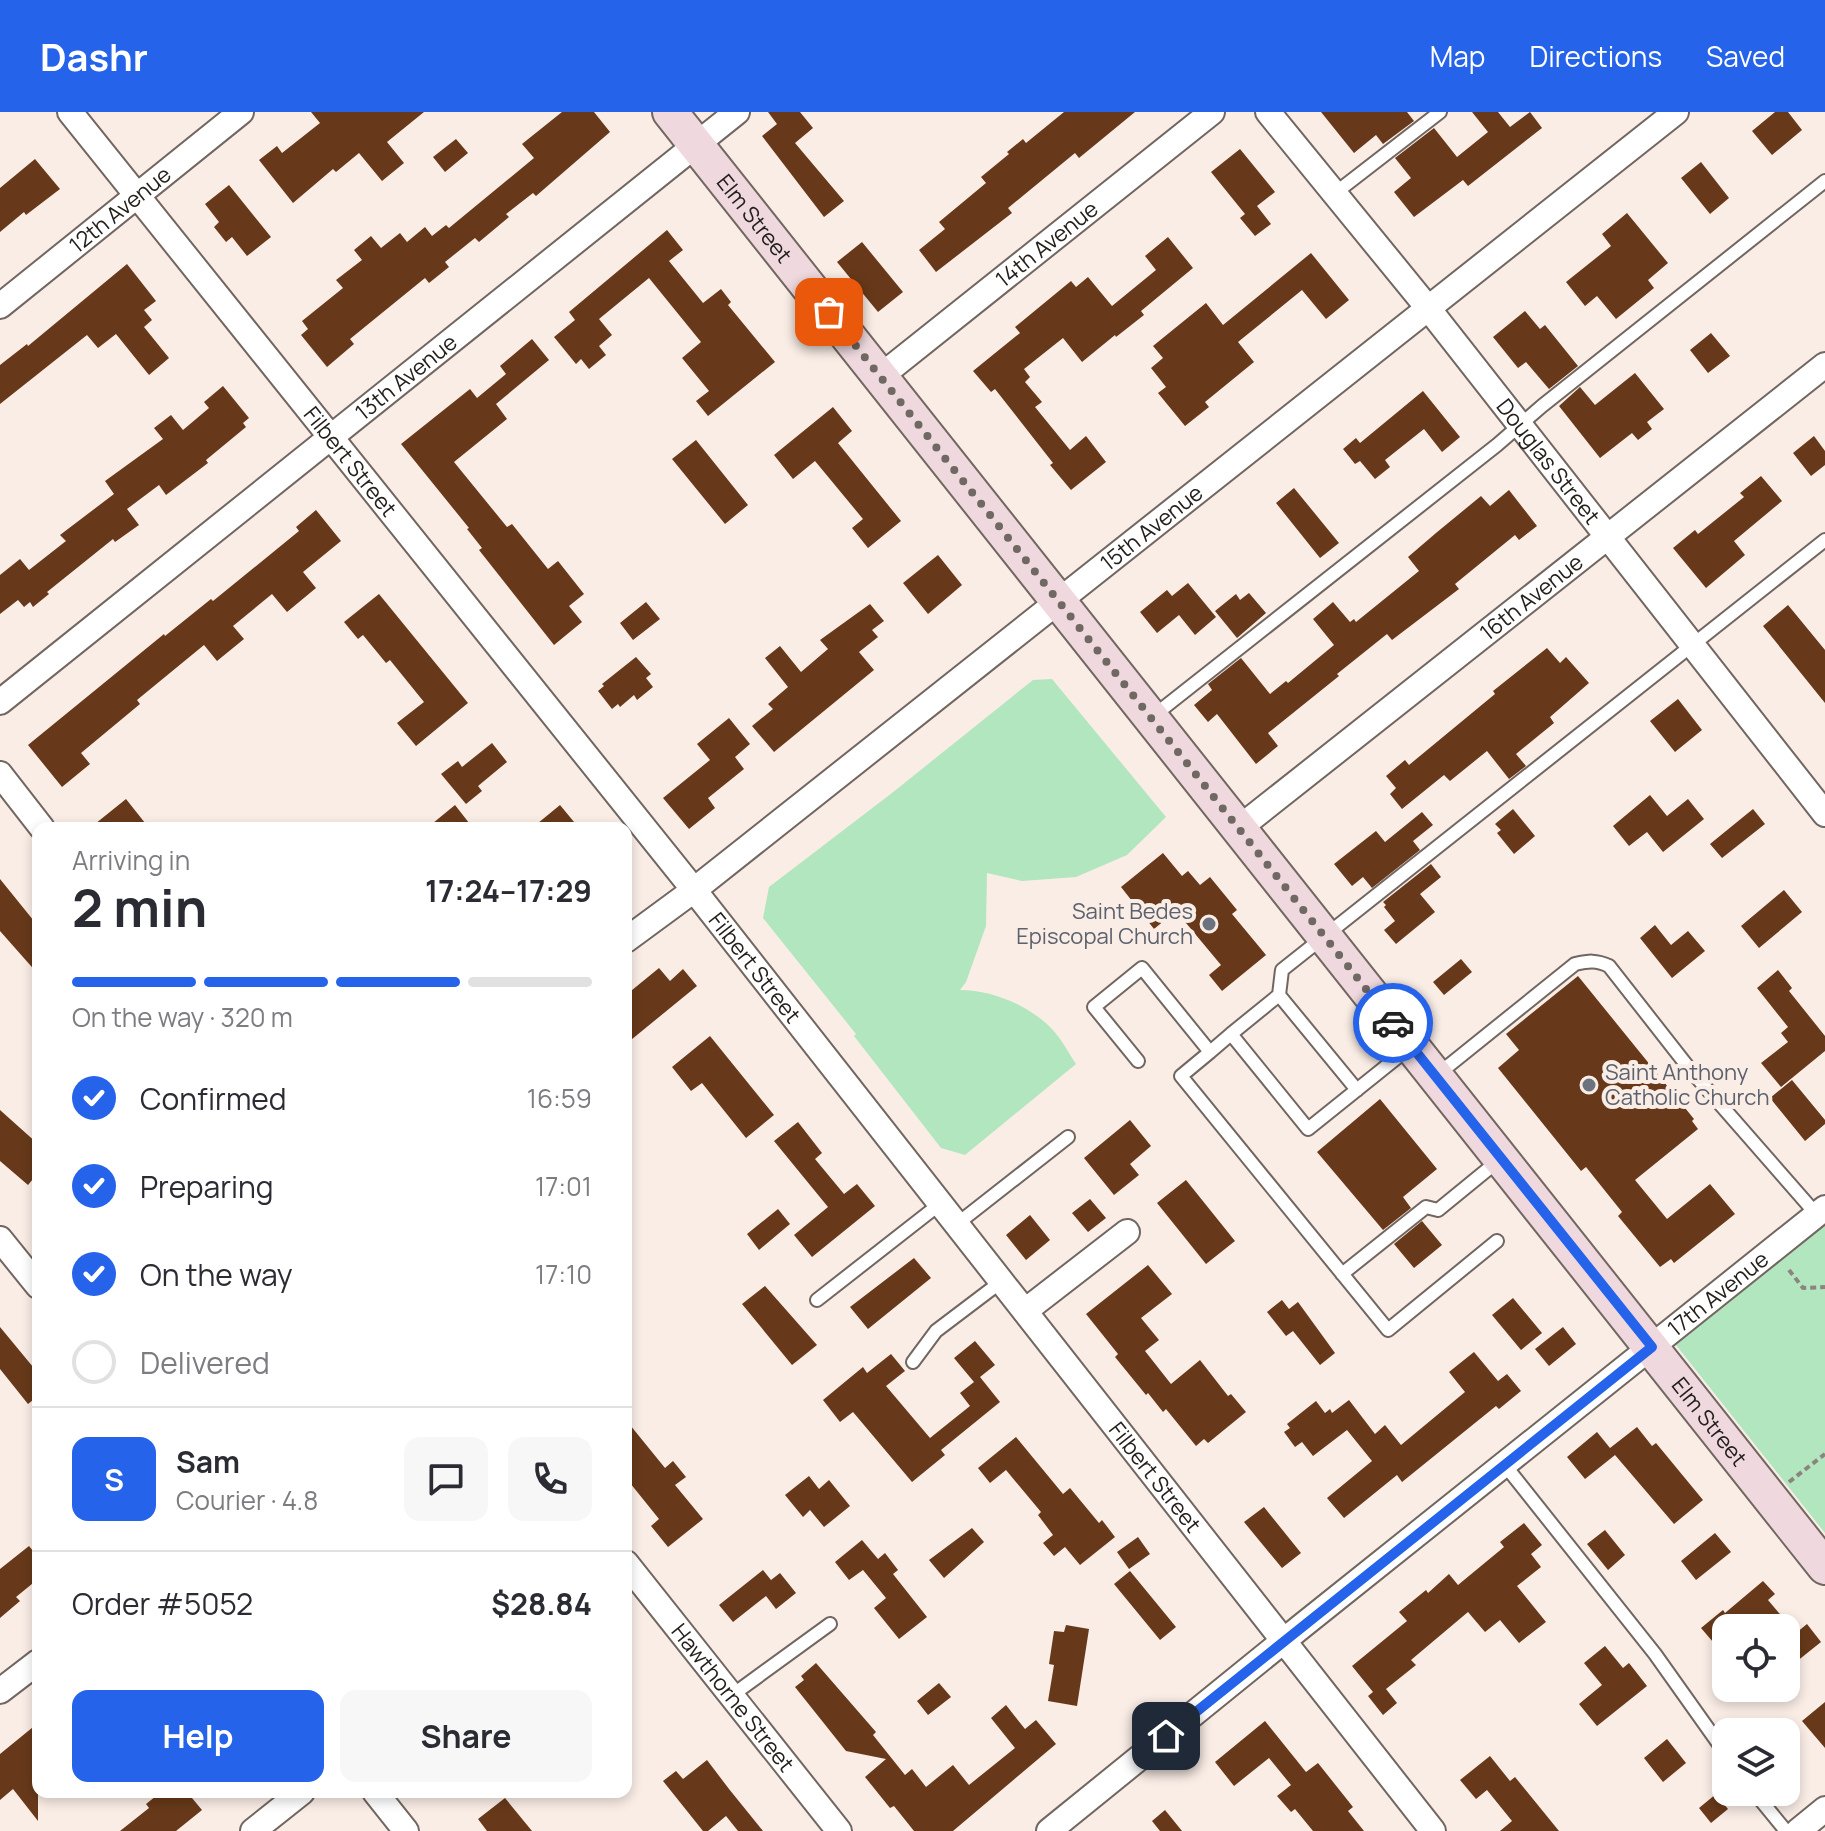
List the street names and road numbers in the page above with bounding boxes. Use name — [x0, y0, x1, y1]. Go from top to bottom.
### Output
street label: 12th Avenue — [63, 159, 177, 260]
street label: Elm Street — [710, 168, 799, 269]
street label: 14th Avenue — [989, 194, 1104, 294]
street label: 13th Avenue — [349, 327, 463, 427]
street label: Douglas Street — [1490, 392, 1607, 531]
street label: Filbert Street — [297, 400, 404, 523]
street label: 15th Avenue — [1094, 478, 1209, 578]
street label: 16th Avenue — [1474, 547, 1589, 647]
street label: Filbert Street — [702, 906, 808, 1029]
street label: 17th Avenue — [1661, 1244, 1775, 1343]
street label: Elm Street — [1665, 1371, 1754, 1472]
street label: Filbert Street — [1102, 1416, 1208, 1539]
street label: Hawthorne Street — [665, 1617, 801, 1778]

